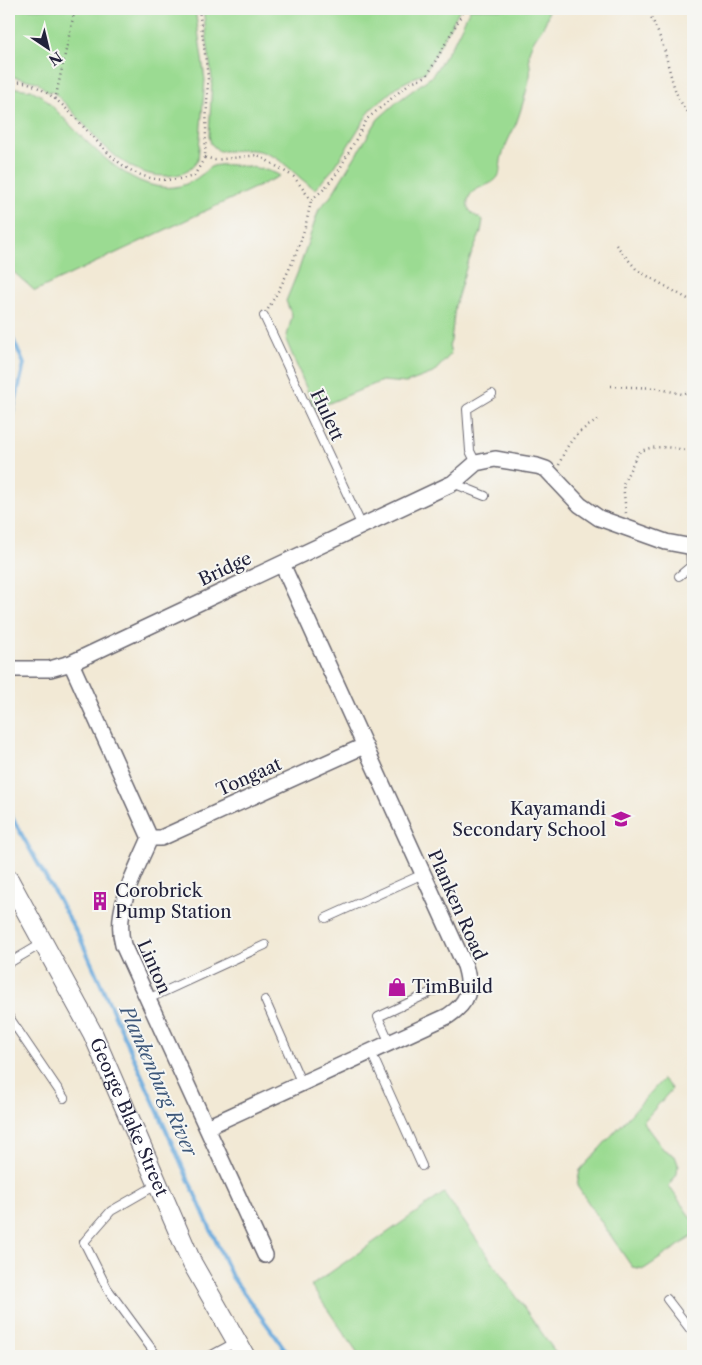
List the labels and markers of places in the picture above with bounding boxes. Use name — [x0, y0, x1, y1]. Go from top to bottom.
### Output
place label: Kayamandi Secondary School — [452, 798, 607, 841]
school or university icon: Kayamandi Secondary School — [610, 808, 632, 830]
place label: Corobrick Pump Station — [115, 880, 231, 923]
building icon: Corobrick Pump Station — [89, 890, 111, 912]
shop icon: TimBuild — [386, 976, 408, 998]
place label: TimBuild — [412, 976, 493, 998]

